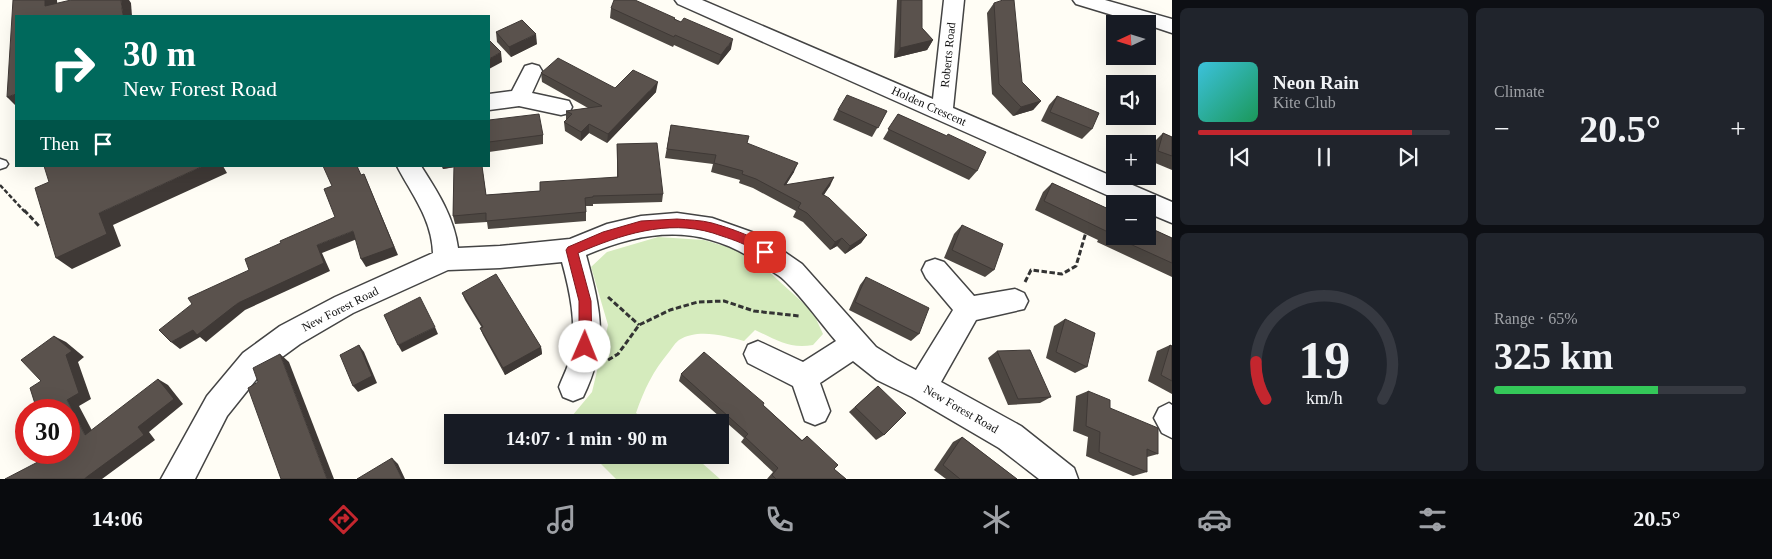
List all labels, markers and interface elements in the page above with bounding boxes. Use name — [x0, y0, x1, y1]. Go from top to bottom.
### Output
north arrow — [1106, 15, 1156, 65]
map controls — [1106, 15, 1156, 245]
street label: Roberts Road — [938, 22, 958, 88]
icon: right — [40, 35, 105, 100]
text: 30 m — [123, 35, 196, 74]
text: Neon Rain — [1273, 72, 1359, 93]
button: sound — [1106, 75, 1156, 125]
text: New Forest Road — [123, 76, 277, 101]
street label: Holden Crescent — [889, 83, 969, 129]
text: Climate — [1494, 83, 1545, 100]
text: Kite Club — [1273, 94, 1336, 111]
text: 20.5° — [1579, 108, 1661, 150]
text: − — [1494, 113, 1510, 144]
text: + — [1730, 113, 1746, 144]
icon: arrive — [89, 130, 117, 158]
text: Then — [40, 133, 79, 154]
button: + — [1106, 135, 1156, 185]
icon: previous — [1226, 143, 1254, 171]
icon: pause — [1310, 143, 1338, 171]
icon: next — [1394, 143, 1422, 171]
button: − — [1106, 195, 1156, 245]
pin — [744, 231, 786, 273]
icon: arrive — [751, 238, 779, 266]
street label: New Forest Road — [299, 284, 381, 334]
text: Range · 65% — [1494, 310, 1578, 327]
position arrow — [558, 320, 610, 372]
text: 19 — [1298, 332, 1350, 389]
text: 325 km — [1494, 335, 1613, 377]
street label: New Forest Road — [921, 382, 1001, 436]
text: km/h — [1306, 388, 1342, 408]
speed limit sign: 30 — [15, 399, 80, 464]
text: 14:07 · 1 min · 90 m — [506, 428, 667, 449]
icon: directions — [326, 502, 361, 537]
icon: music — [544, 502, 579, 537]
icon: phone — [762, 502, 797, 537]
icon: climate — [979, 502, 1014, 537]
icon: car — [1197, 502, 1232, 537]
icon: filters — [1415, 502, 1450, 537]
text: 14:06 — [91, 506, 143, 531]
text: 20.5° — [1633, 506, 1680, 531]

